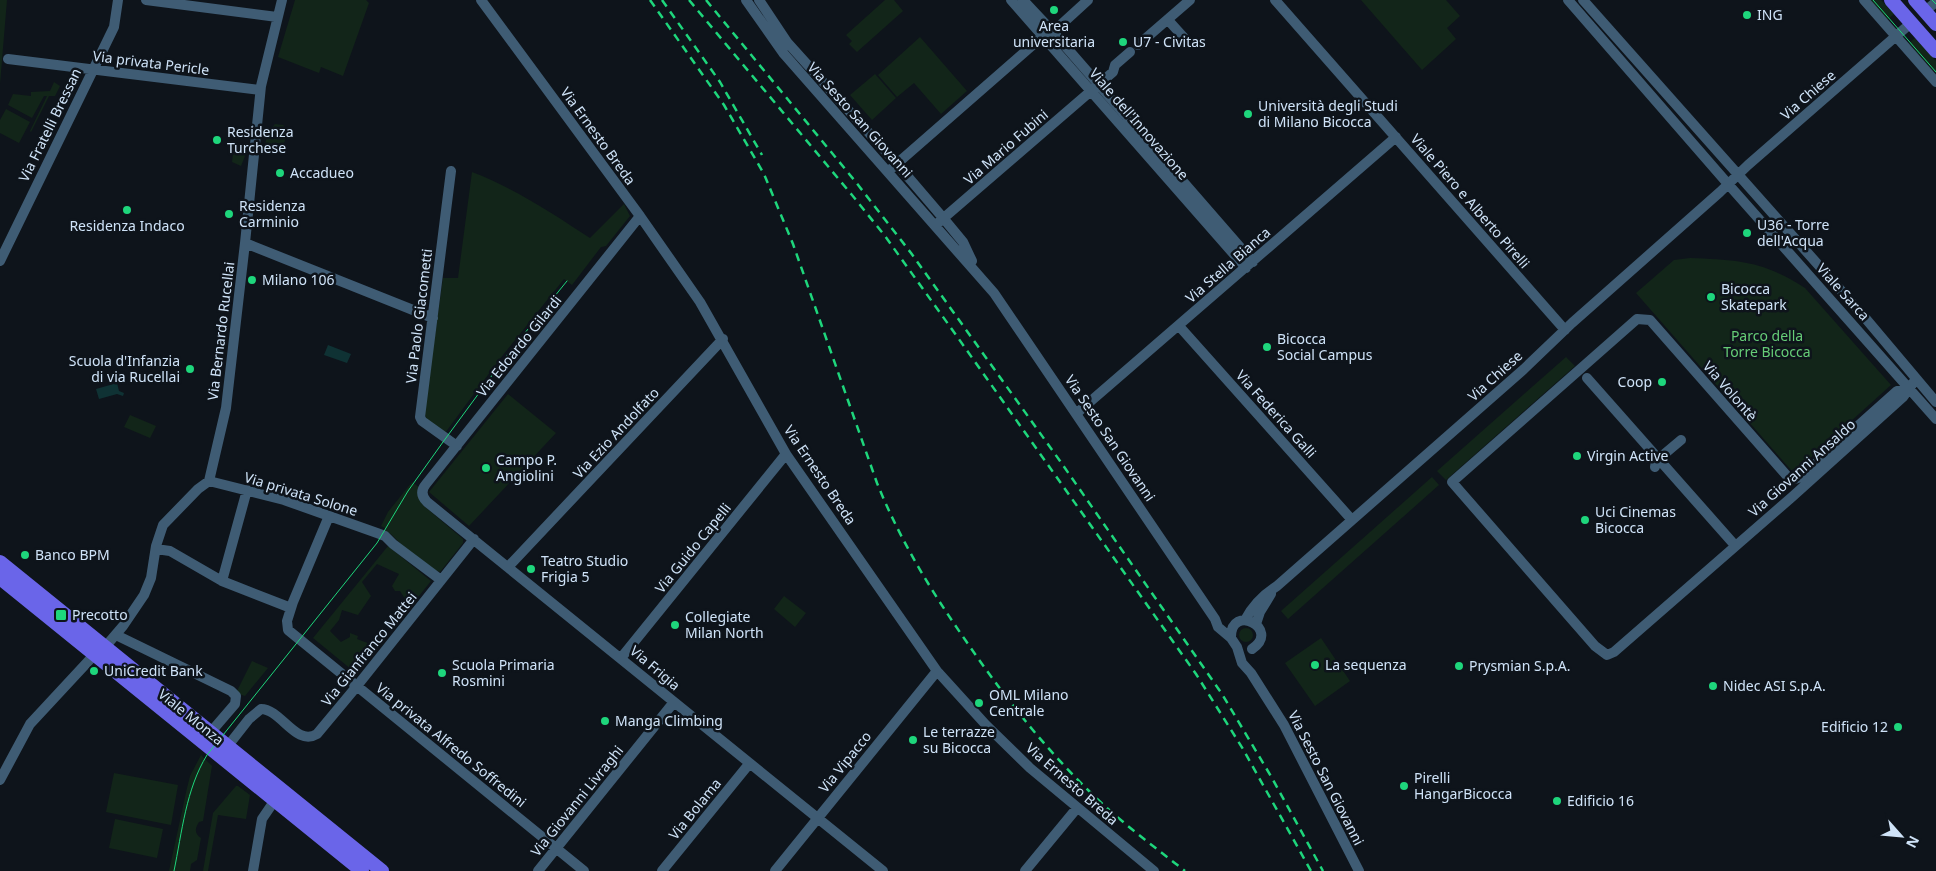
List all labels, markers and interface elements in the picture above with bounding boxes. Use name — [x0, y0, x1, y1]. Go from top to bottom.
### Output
marker: Area universitaria — [1048, 4, 1060, 16]
place label: ING — [1757, 5, 1783, 24]
marker: ING — [1741, 9, 1753, 21]
place label: Area universitaria — [1013, 16, 1095, 51]
place label: U7 - Civitas — [1133, 32, 1206, 51]
marker: U7 - Civitas — [1117, 36, 1129, 48]
street label: Via privata Pericle — [92, 46, 210, 79]
street label: Via Sesto San Giovanni — [804, 58, 917, 181]
street label: Viale dell'Innovazione — [1086, 64, 1193, 184]
street label: Via Fratelli Bressan — [14, 65, 85, 185]
street label: Via Chiese — [1776, 65, 1839, 124]
street label: Via Ernesto Breda — [556, 83, 640, 188]
place label: Università degli Studi di Milano Bicocca — [1258, 96, 1398, 131]
street label: Via Mario Fubini — [959, 105, 1052, 189]
marker: Università degli Studi di Milano Bicocca — [1242, 108, 1254, 120]
place label: Residenza Turchese — [227, 122, 294, 157]
street label: Viale Piero e Alberto Pirelli — [1407, 129, 1534, 272]
marker: Residenza Turchese — [211, 134, 223, 146]
place label: Accadueo — [290, 163, 354, 182]
marker: Accadueo — [274, 167, 286, 179]
place label: Residenza Carminio — [239, 196, 306, 231]
marker: Residenza Indaco — [121, 204, 133, 216]
marker: Residenza Carminio — [223, 208, 235, 220]
place label: U36 - Torre dell'Acqua — [1757, 215, 1830, 250]
place label: Residenza Indaco — [69, 216, 185, 235]
street label: Via Stella Bianca — [1181, 222, 1274, 307]
marker: U36 - Torre dell'Acqua — [1741, 227, 1753, 239]
street label: Via Paolo Giacometti — [401, 247, 436, 384]
street label: Viale Sarca — [1813, 259, 1874, 324]
street label: Via Bernardo Rucellai — [203, 260, 238, 401]
place label: Milano 106 — [262, 270, 335, 289]
marker: Milano 106 — [246, 274, 258, 286]
place label: Bicocca Skatepark — [1721, 279, 1787, 314]
street label: Via Edoardo Gilardi — [472, 291, 565, 400]
marker: Bicocca Skatepark — [1705, 291, 1717, 303]
park label: Parco della Torre Bicocca — [1723, 326, 1811, 361]
place label: Bicocca Social Campus — [1277, 329, 1373, 364]
marker: Bicocca Social Campus — [1261, 341, 1273, 353]
street label: Via Chiese — [1463, 346, 1526, 405]
place label: Scuola d'Infanzia di via Rucellai — [69, 351, 180, 386]
street label: Via Volontè — [1699, 357, 1762, 425]
marker: Scuola d'Infanzia di via Rucellai — [184, 363, 196, 375]
street label: Via Federica Galli — [1232, 366, 1321, 462]
street label: Via Sesto San Giovanni — [1061, 371, 1160, 505]
place label: Coop — [1618, 372, 1652, 391]
marker: Coop — [1656, 376, 1668, 388]
street label: Via Ezio Andolfato — [568, 383, 663, 482]
street label: Via Giovanni Ansaldo — [1744, 414, 1859, 521]
street label: Via Ernesto Breda — [780, 421, 861, 528]
place label: Virgin Active — [1587, 446, 1669, 465]
place label: Campo P. Angiolini — [496, 450, 557, 485]
marker: Virgin Active — [1571, 450, 1583, 462]
marker: Campo P. Angiolini — [480, 462, 492, 474]
street label: Via privata Solone — [242, 467, 360, 520]
street label: Via Guido Capelli — [650, 499, 735, 597]
place label: Uci Cinemas Bicocca — [1595, 502, 1676, 537]
marker: Uci Cinemas Bicocca — [1579, 514, 1591, 526]
place label: Banco BPM — [35, 545, 110, 564]
marker: Banco BPM — [19, 549, 31, 561]
place label: Teatro Studio Frigia 5 — [541, 551, 628, 586]
marker: Teatro Studio Frigia 5 — [525, 563, 537, 575]
street label: Via Gianfranco Mattei — [317, 588, 421, 710]
place label: Precotto — [72, 605, 128, 624]
place label: Collegiate Milan North — [685, 607, 764, 642]
marker: Precotto — [54, 608, 68, 622]
marker: Collegiate Milan North — [669, 619, 681, 631]
street label: Via Frigia — [626, 641, 685, 694]
place label: Scuola Primaria Rosmini — [452, 655, 555, 690]
place label: La sequenza — [1325, 655, 1407, 674]
place label: Prysmian S.p.A. — [1469, 656, 1570, 675]
marker: La sequenza — [1309, 659, 1321, 671]
marker: Prysmian S.p.A. — [1453, 660, 1465, 672]
place label: UniCredit Bank — [104, 661, 203, 680]
marker: UniCredit Bank — [88, 665, 100, 677]
marker: Scuola Primaria Rosmini — [436, 667, 448, 679]
place label: Nidec ASI S.p.A. — [1723, 676, 1826, 695]
street label: Via privata Alfredo Soffredini — [372, 678, 530, 811]
marker: Nidec ASI S.p.A. — [1707, 680, 1719, 692]
street label: Viale Monza — [155, 684, 228, 749]
place label: OML Milano Centrale — [989, 685, 1069, 720]
marker: OML Milano Centrale — [973, 697, 985, 709]
street label: Via Sesto San Giovanni — [1284, 707, 1369, 848]
place label: Manga Climbing — [615, 711, 723, 730]
marker: Manga Climbing — [599, 715, 611, 727]
place label: Edificio 12 — [1821, 717, 1888, 736]
marker: Edificio 12 — [1892, 721, 1904, 733]
place label: Le terrazze su Bicocca — [923, 722, 995, 757]
street label: Via Vipacco — [814, 727, 875, 796]
marker: Le terrazze su Bicocca — [907, 734, 919, 746]
street label: Via Ernesto Breda — [1022, 738, 1123, 829]
street label: Via Giovanni Livraghi — [526, 741, 627, 860]
place label: Pirelli HangarBicocca — [1414, 768, 1512, 803]
street label: Via Bolama — [664, 774, 725, 843]
marker: Pirelli HangarBicocca — [1398, 780, 1410, 792]
place label: Edificio 16 — [1567, 791, 1634, 810]
marker: Edificio 16 — [1551, 795, 1563, 807]
north arrow — [1876, 811, 1926, 861]
text: N — [1902, 833, 1924, 852]

